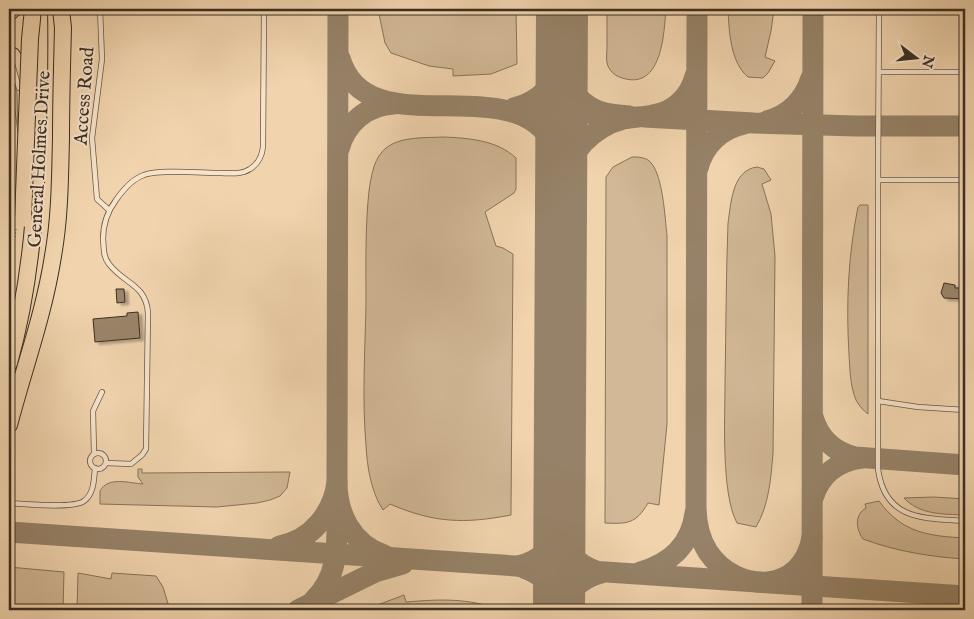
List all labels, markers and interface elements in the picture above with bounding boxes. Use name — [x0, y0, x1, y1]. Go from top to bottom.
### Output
north arrow — [892, 32, 942, 82]
street label: Access Road — [70, 45, 100, 147]
text: N — [917, 52, 938, 70]
street label: General Holmes Drive — [23, 70, 57, 248]

